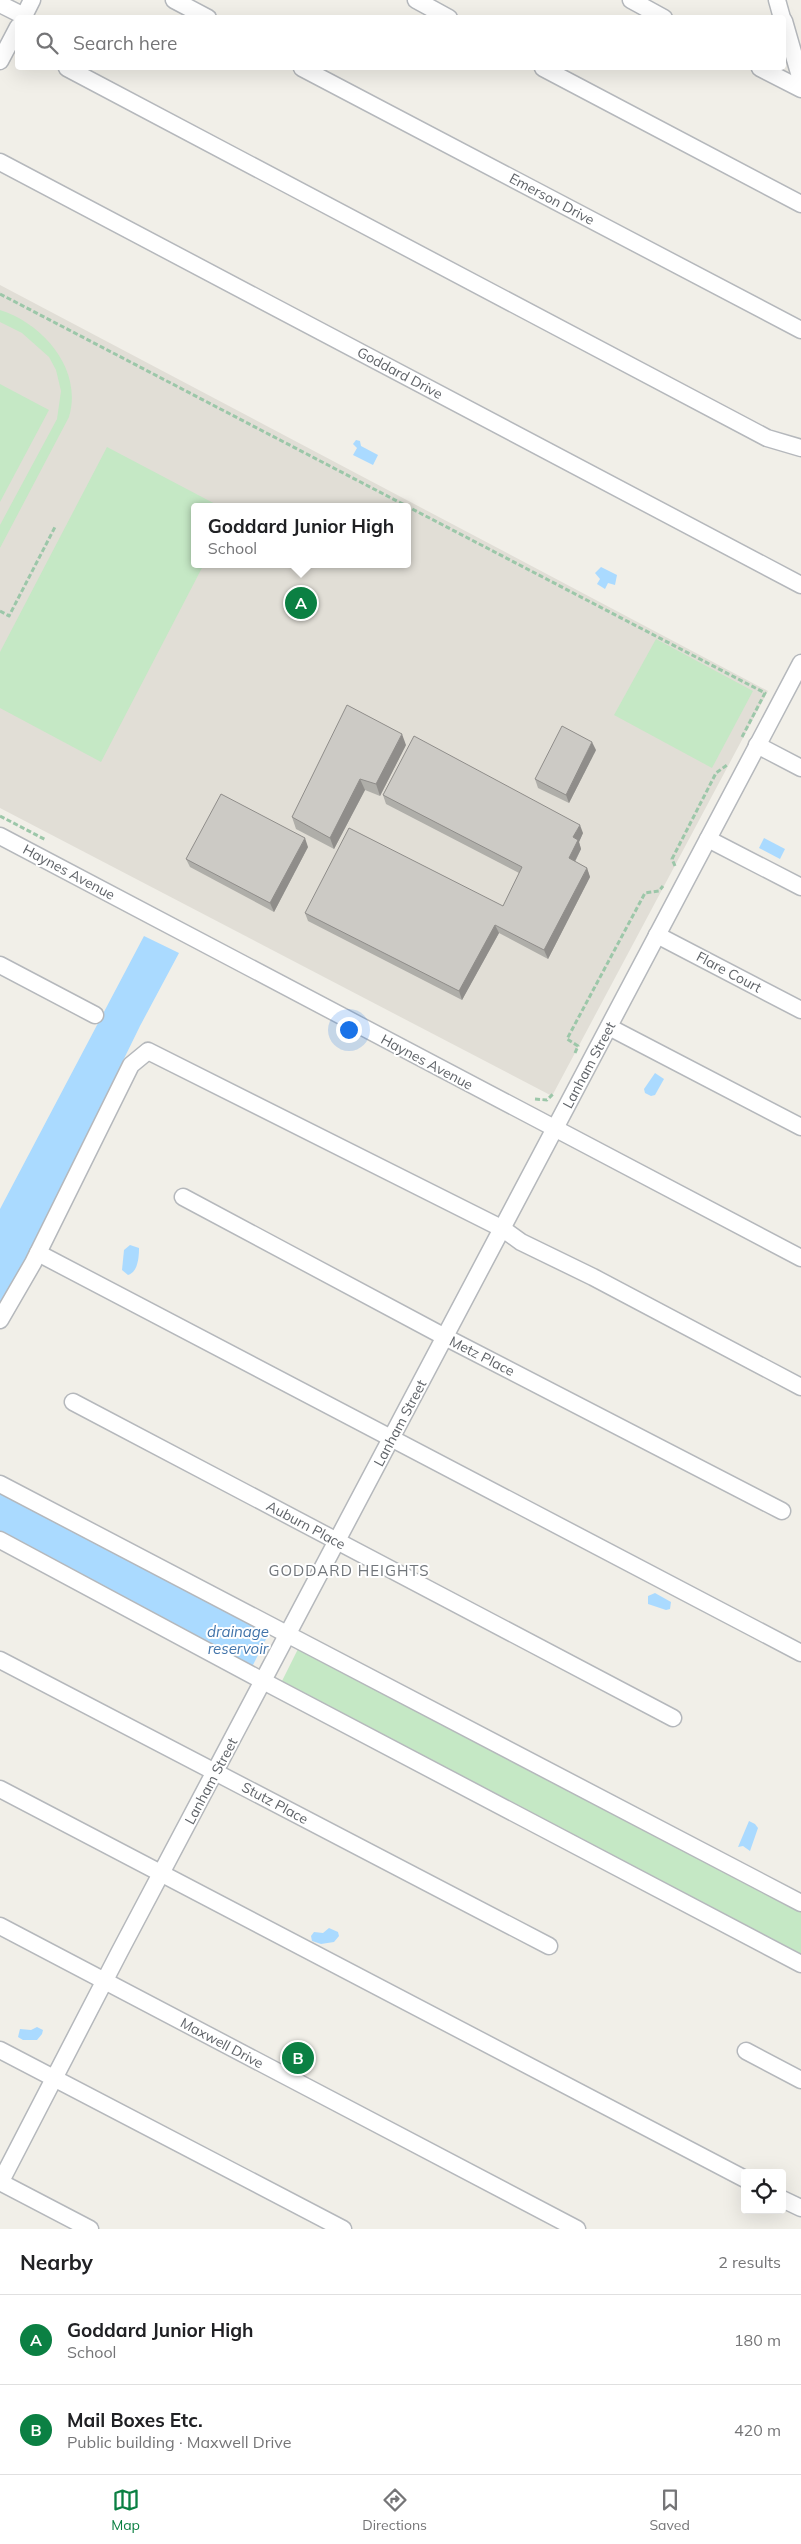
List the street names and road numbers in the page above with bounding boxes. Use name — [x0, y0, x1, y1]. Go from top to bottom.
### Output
street label: Emerson Drive — [506, 169, 598, 229]
street label: Goddard Drive — [354, 343, 446, 403]
street label: Haynes Avenue — [20, 840, 118, 904]
street label: Flare Court — [693, 947, 765, 997]
street label: Lanham Street — [559, 1019, 619, 1111]
street label: Haynes Avenue — [378, 1030, 476, 1094]
street label: Metz Place — [446, 1332, 518, 1380]
street label: Lanham Street — [370, 1377, 430, 1469]
street label: Auburn Place — [263, 1497, 349, 1553]
street label: Lanham Street — [181, 1735, 241, 1827]
street label: Stutz Place — [239, 1778, 311, 1828]
street label: Maxwell Drive — [177, 2014, 267, 2072]

